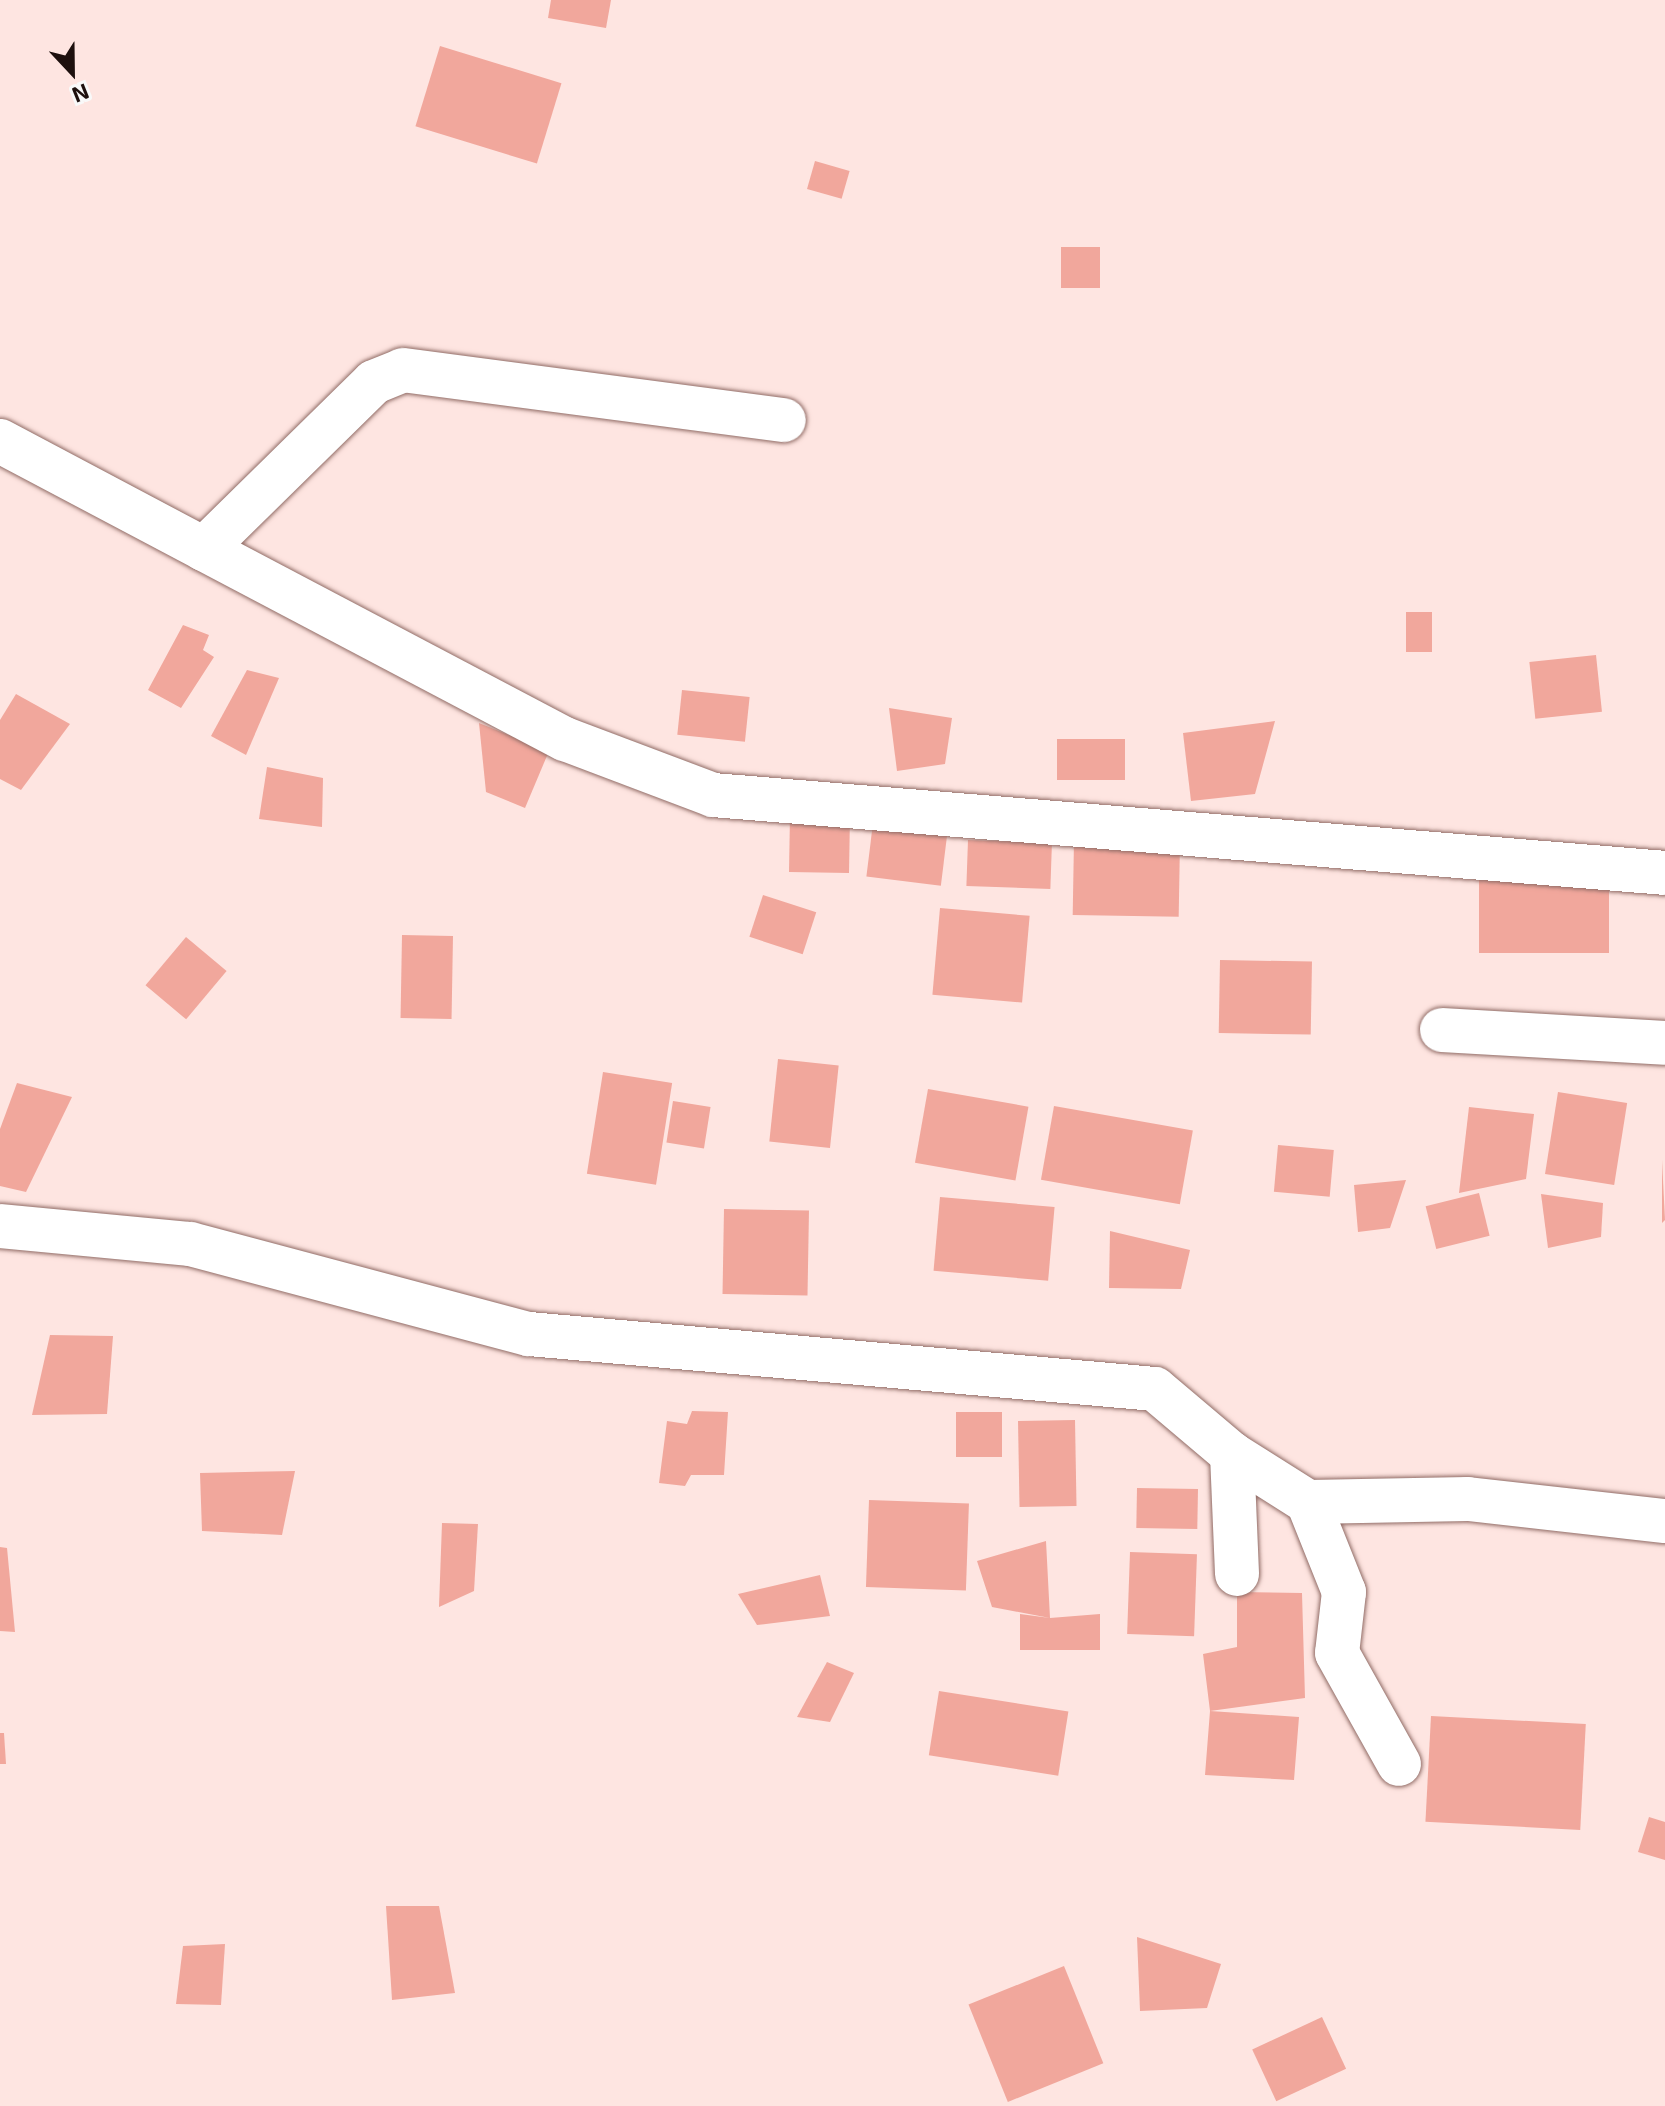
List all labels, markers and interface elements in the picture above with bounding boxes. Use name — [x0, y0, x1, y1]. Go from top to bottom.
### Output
north arrow — [32, 32, 112, 112]
text: N — [69, 79, 93, 109]

